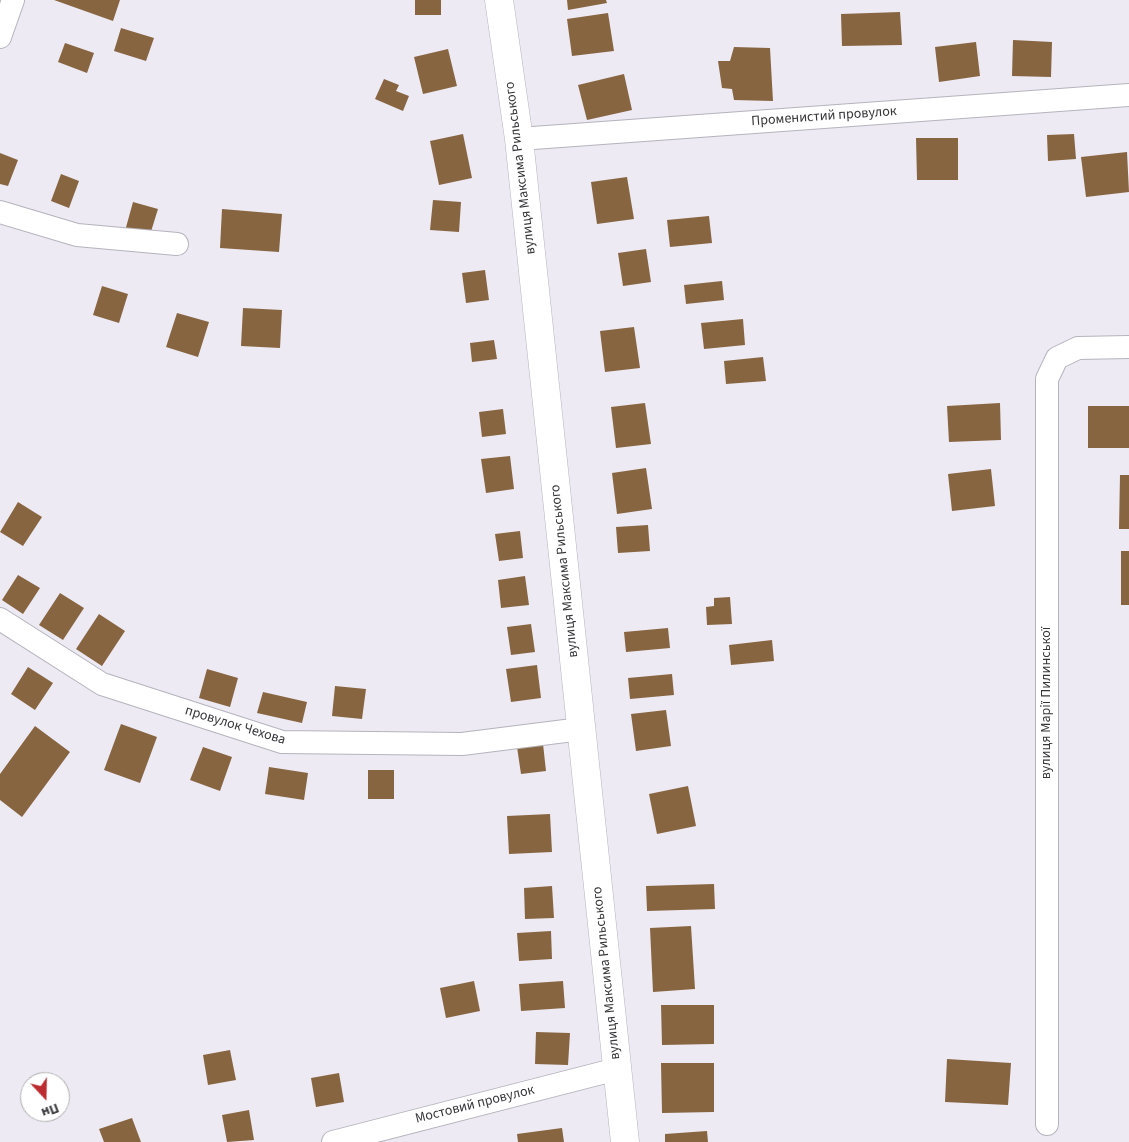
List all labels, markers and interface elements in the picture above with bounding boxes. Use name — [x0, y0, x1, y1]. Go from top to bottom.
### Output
street label: вулиця Максима Рильського — [502, 81, 540, 255]
street label: Променистий провулок — [751, 104, 897, 130]
street label: вулиця Максима Рильського — [548, 484, 582, 658]
street label: вулиця Марії Пилинської — [1039, 627, 1055, 779]
street label: провулок Чехова — [183, 703, 287, 749]
street label: вулиця Максима Рильського — [590, 886, 624, 1060]
north arrow — [20, 1072, 70, 1122]
street label: Мостовий провулок — [414, 1082, 536, 1128]
text: Пн — [38, 1098, 62, 1123]

